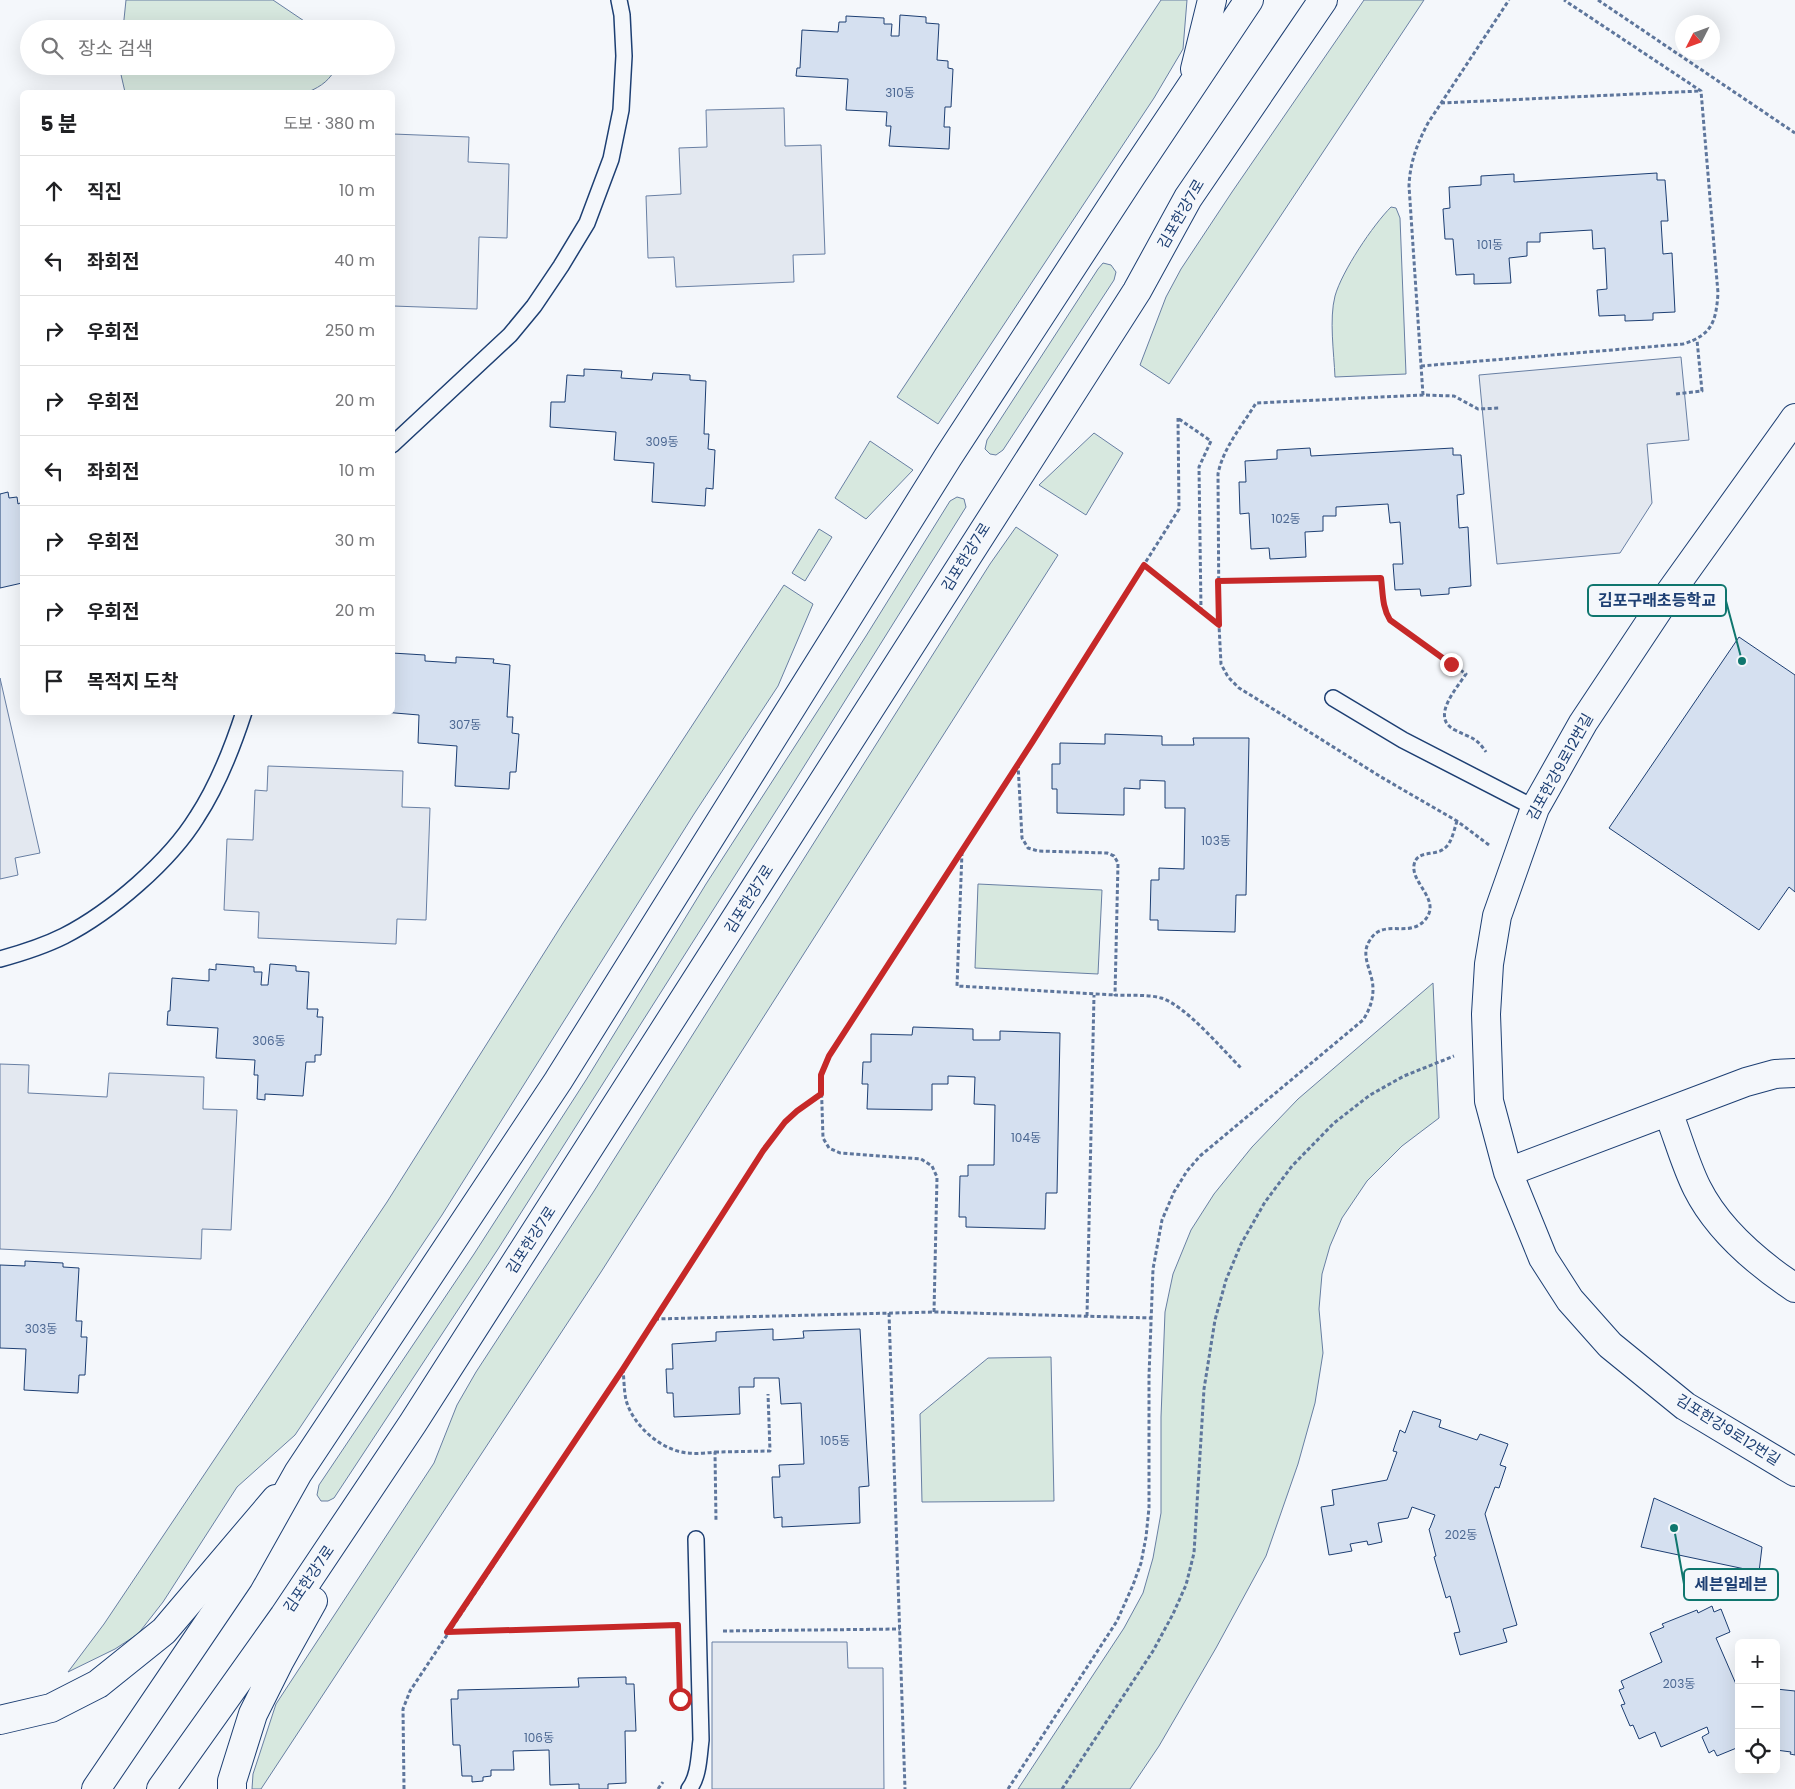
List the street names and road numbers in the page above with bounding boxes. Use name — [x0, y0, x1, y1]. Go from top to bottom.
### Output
street label: 김포한강7로 — [1152, 175, 1209, 252]
street label: 김포한강7로 — [936, 518, 995, 595]
street label: 김포한강9로12번길 — [1521, 709, 1598, 824]
street label: 김포한강7로 — [719, 860, 778, 937]
street label: 김포한강7로 — [501, 1202, 560, 1278]
street label: 김포한강9로12번길 — [1672, 1389, 1784, 1470]
street label: 김포한강7로 — [278, 1541, 339, 1617]

